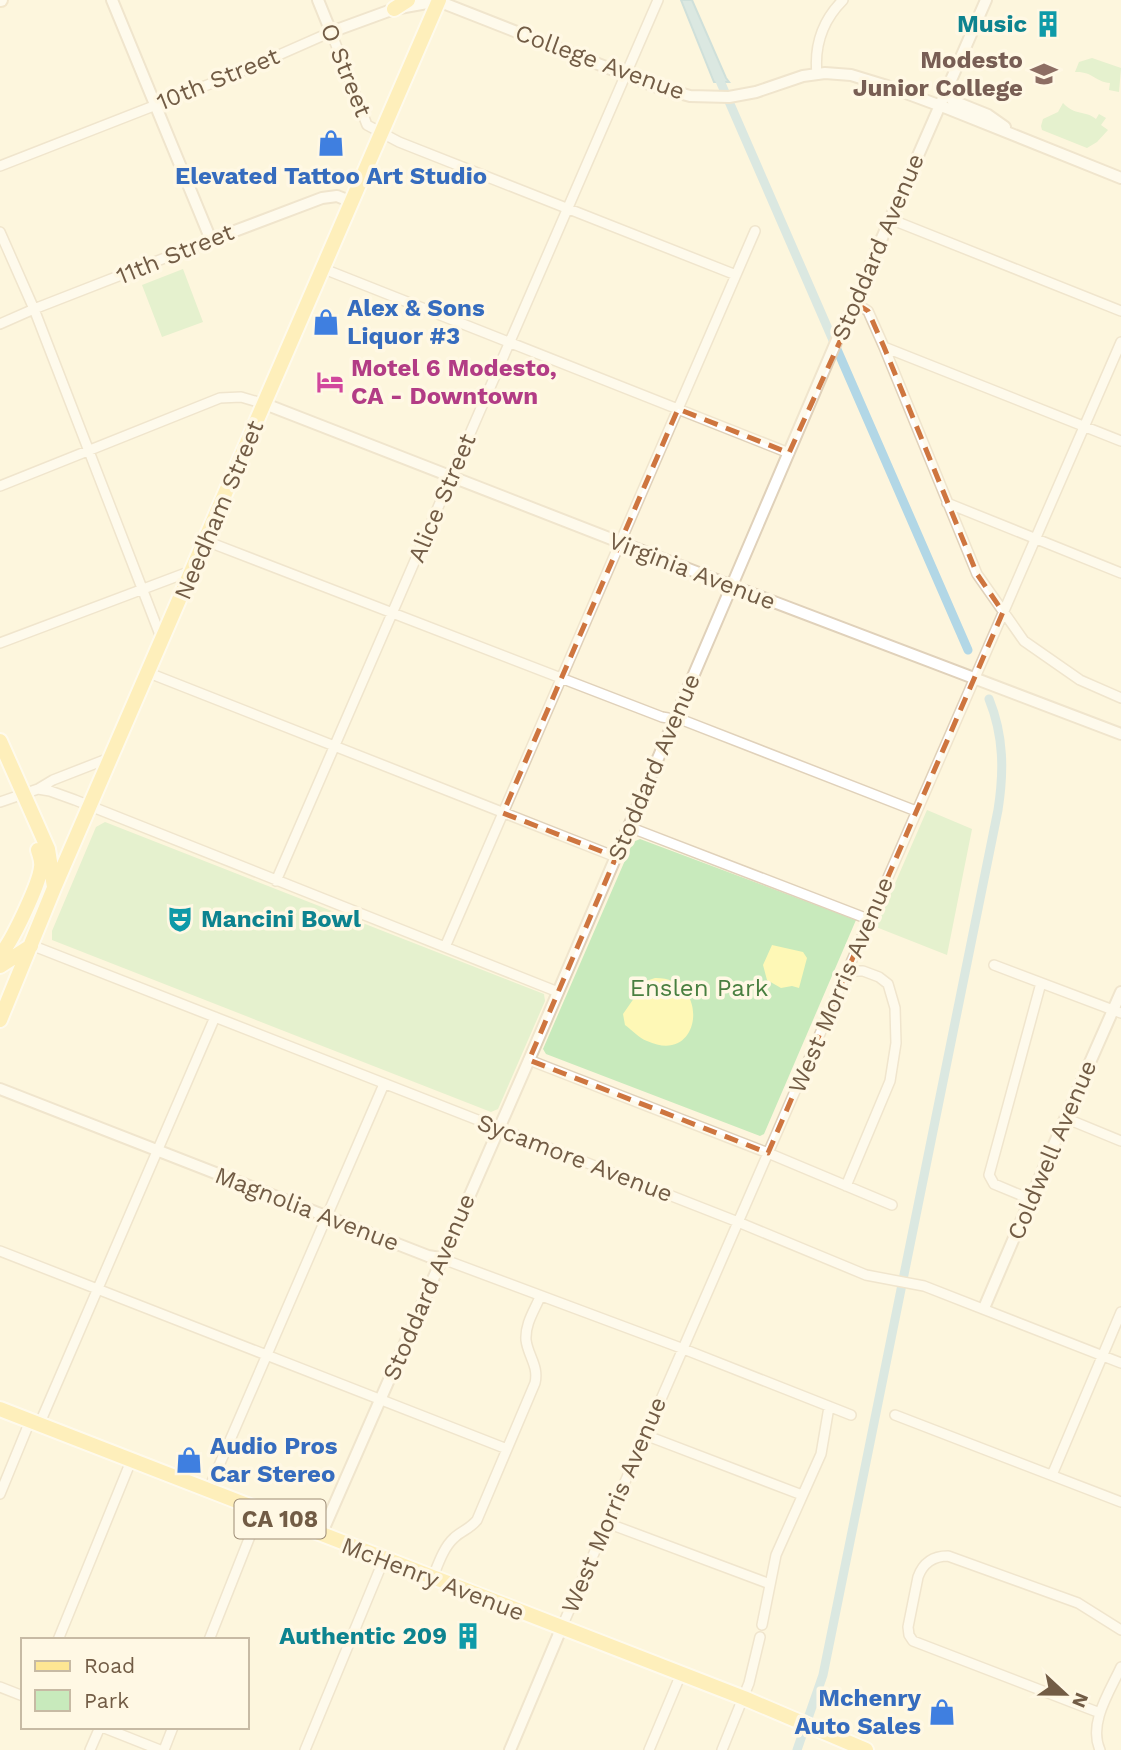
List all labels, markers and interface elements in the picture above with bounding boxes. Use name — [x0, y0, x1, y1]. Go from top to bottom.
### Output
building icon: Music — [1033, 9, 1063, 39]
place label: Music — [957, 10, 1027, 38]
street label: College Avenue — [512, 18, 688, 106]
street label: O Street — [315, 19, 377, 121]
street label: 10th Street — [153, 42, 283, 116]
place label: Modesto Junior College — [853, 46, 1023, 102]
school or university icon: Modesto Junior College — [1029, 59, 1059, 89]
shop icon: Elevated Tattoo Art Studio — [316, 128, 346, 158]
street label: Stoddard Avenue — [826, 149, 930, 345]
place label: Elevated Tattoo Art Studio — [175, 162, 487, 190]
street label: 11th Street — [112, 218, 238, 290]
place label: Alex & Sons Liquor #3 — [347, 294, 485, 350]
shop icon: Alex & Sons Liquor #3 — [311, 307, 341, 337]
place label: Motel 6 Modesto, CA - Downtown — [351, 354, 557, 410]
hotel icon: Motel 6 Modesto, CA - Downtown — [315, 367, 345, 397]
street label: Needham Street — [169, 416, 269, 604]
street label: Alice Street — [402, 429, 482, 567]
street label: Virginia Avenue — [605, 526, 779, 616]
street label: Stoddard Avenue — [602, 669, 706, 865]
street label: West Morris Avenue — [783, 873, 899, 1097]
theatre icon: Mancini Bowl — [165, 904, 195, 934]
place label: Mancini Bowl — [201, 905, 361, 933]
park label: Enslen Park — [630, 974, 769, 1002]
street label: Coldwell Avenue — [1001, 1056, 1103, 1244]
street label: Sycamore Avenue — [473, 1108, 677, 1208]
street label: Magnolia Avenue — [211, 1161, 403, 1257]
street label: Stoddard Avenue — [377, 1189, 481, 1385]
street label: West Morris Avenue — [556, 1393, 672, 1617]
place label: Audio Pros Car Stereo — [210, 1432, 338, 1488]
shop icon: Audio Pros Car Stereo — [174, 1445, 204, 1475]
road number: CA 108 — [234, 1500, 326, 1538]
street label: McHenry Avenue — [338, 1531, 528, 1627]
building icon: Authentic 209 — [453, 1621, 483, 1651]
place label: Authentic 209 — [279, 1622, 447, 1650]
legend — [21, 1638, 248, 1729]
text: Road — [84, 1653, 135, 1678]
north arrow — [1030, 1659, 1100, 1729]
place label: Mchenry Auto Sales — [794, 1684, 921, 1740]
text: Park — [84, 1688, 129, 1713]
text: N — [1067, 1689, 1094, 1711]
shop icon: Mchenry Auto Sales — [927, 1697, 957, 1727]

